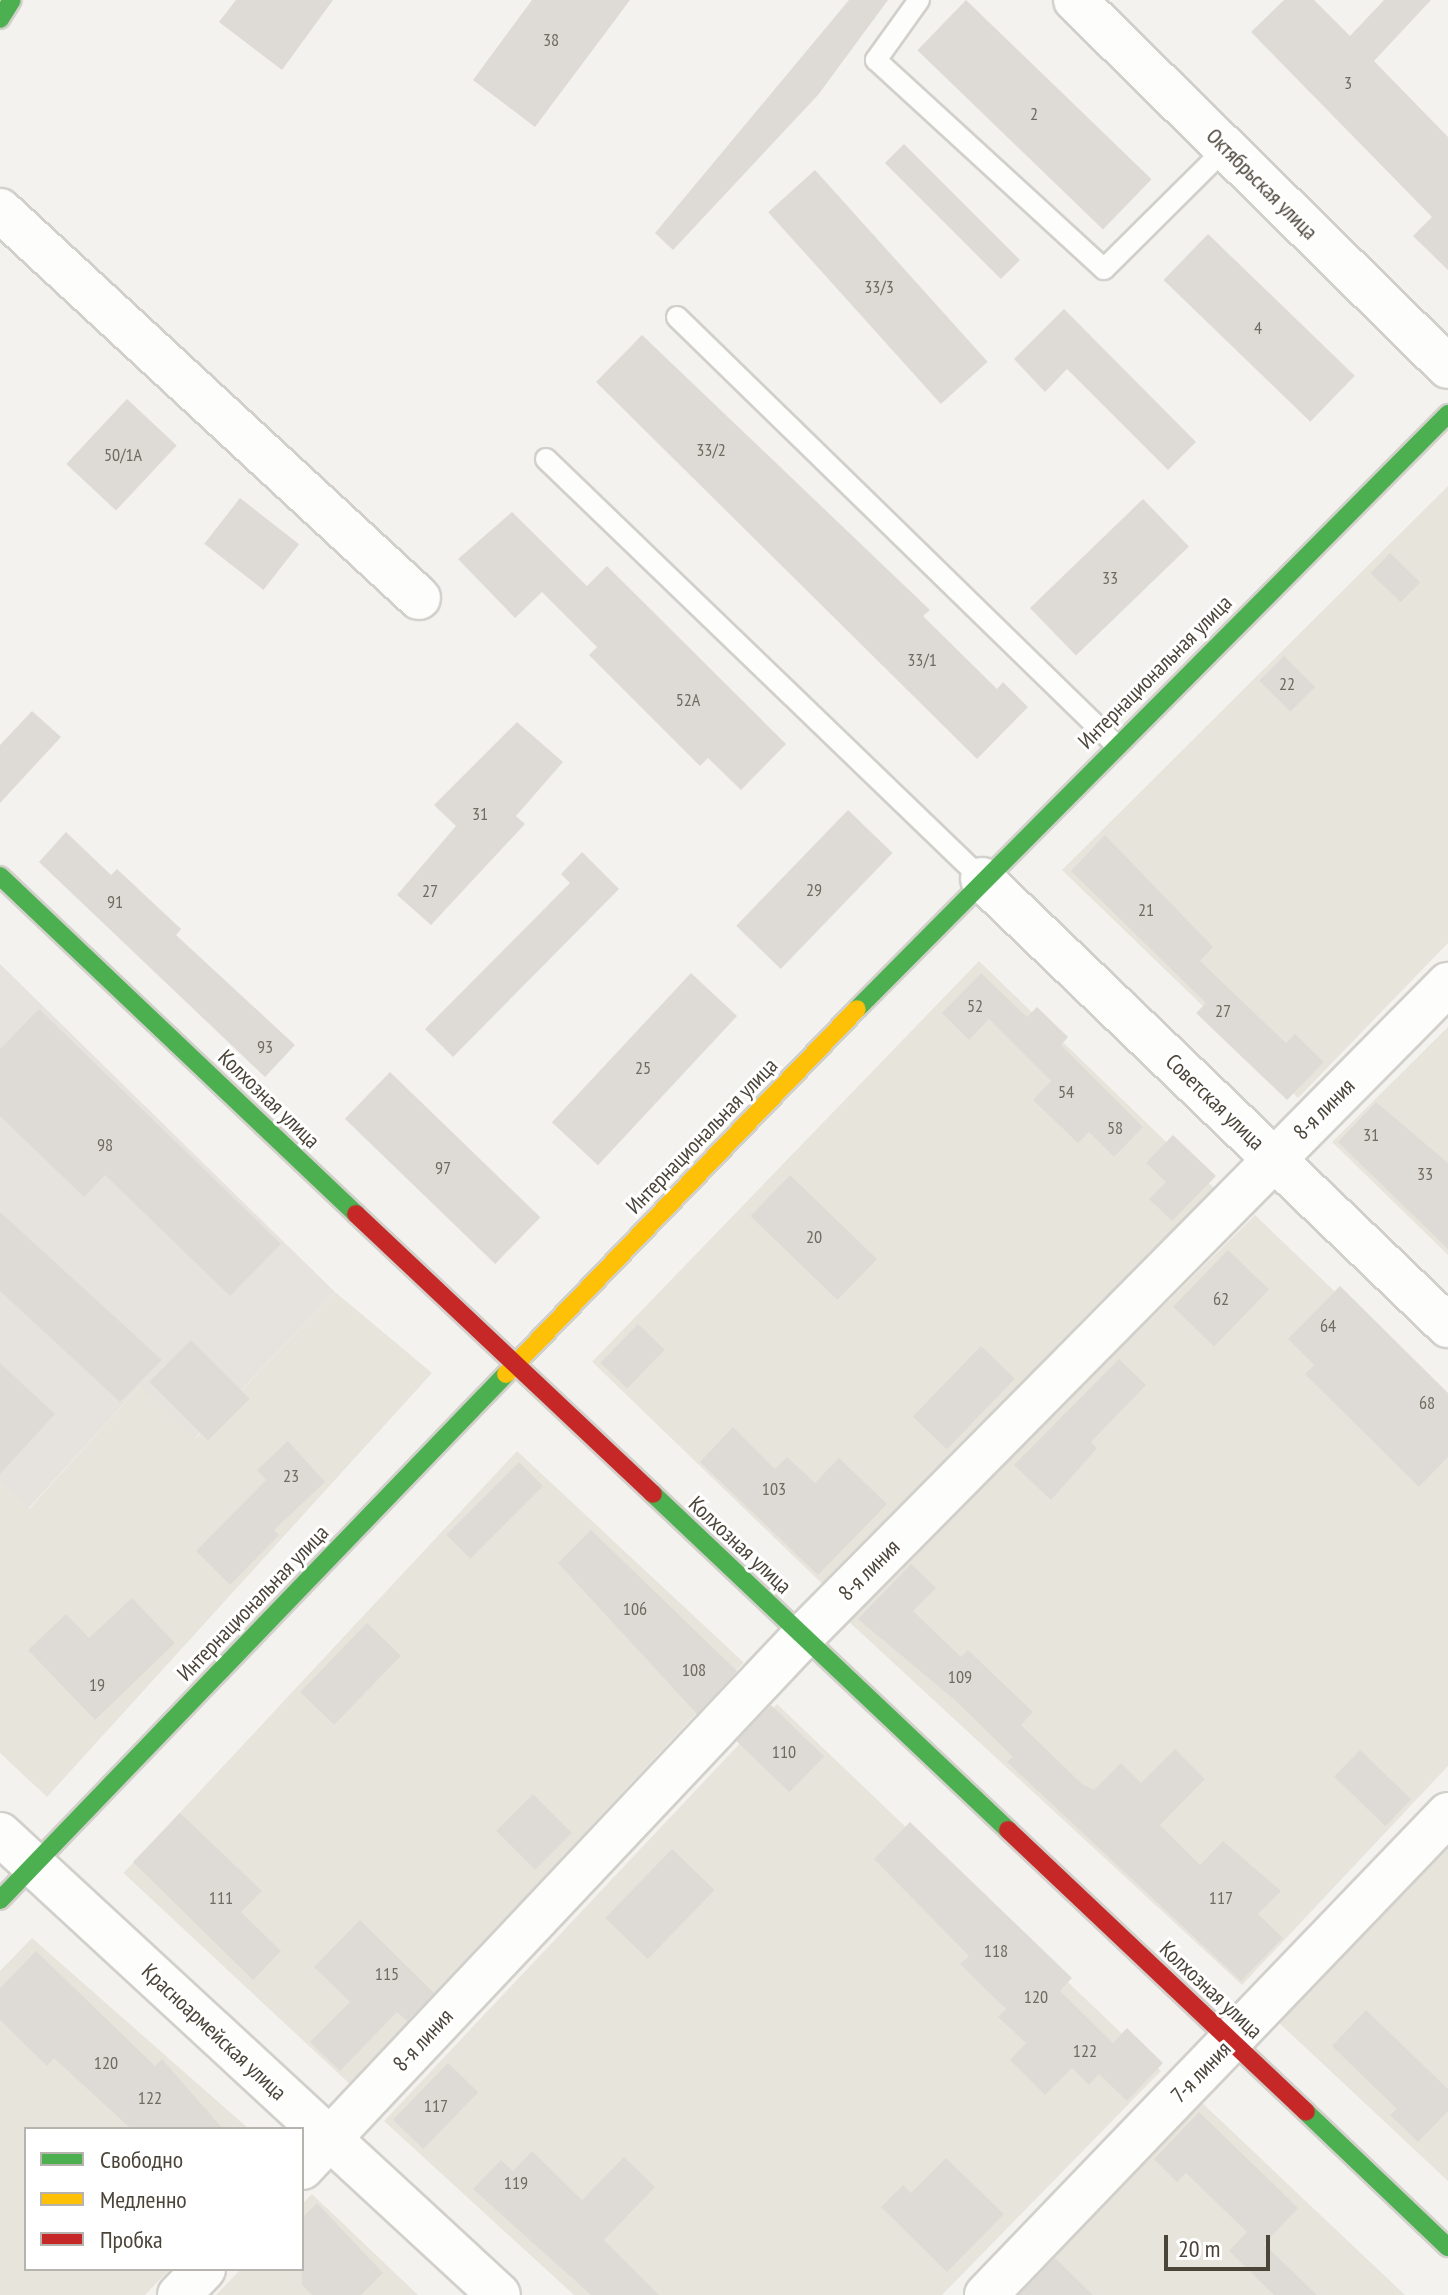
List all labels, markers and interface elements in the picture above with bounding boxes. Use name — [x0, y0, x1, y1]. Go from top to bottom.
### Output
house number: 38 — [543, 29, 559, 51]
house number: 3 — [1344, 72, 1352, 94]
house number: 2 — [1030, 103, 1038, 125]
street label: Октябрьская улица — [1201, 123, 1323, 245]
house number: 33/3 — [864, 276, 894, 298]
house number: 4 — [1254, 317, 1262, 339]
house number: 33/2 — [696, 439, 726, 461]
house number: 50/1А — [104, 444, 142, 466]
house number: 33 — [1102, 567, 1118, 589]
street label: Интернациональная улица — [1073, 590, 1237, 754]
house number: 33/1 — [907, 649, 937, 671]
house number: 22 — [1279, 673, 1295, 695]
house number: 52А — [676, 689, 700, 711]
house number: 31 — [472, 803, 488, 825]
house number: 29 — [806, 879, 822, 901]
house number: 27 — [422, 880, 438, 902]
house number: 91 — [107, 891, 123, 913]
house number: 21 — [1138, 899, 1154, 921]
house number: 52 — [967, 995, 983, 1017]
house number: 27 — [1215, 1000, 1231, 1022]
house number: 93 — [257, 1036, 273, 1058]
street label: Колхозная улица — [213, 1044, 325, 1154]
street label: Советская улица — [1160, 1048, 1270, 1156]
street label: Интернациональная улица — [621, 1053, 783, 1219]
house number: 25 — [635, 1057, 651, 1079]
street label: 8-я линия — [1288, 1073, 1360, 1145]
house number: 54 — [1058, 1081, 1074, 1103]
house number: 58 — [1107, 1117, 1123, 1139]
house number: 31 — [1363, 1124, 1379, 1146]
house number: 98 — [97, 1134, 113, 1156]
house number: 97 — [435, 1157, 451, 1179]
house number: 33 — [1417, 1163, 1433, 1185]
house number: 20 — [806, 1226, 822, 1248]
house number: 62 — [1213, 1288, 1229, 1310]
house number: 64 — [1320, 1315, 1336, 1337]
house number: 68 — [1419, 1392, 1435, 1414]
house number: 23 — [283, 1465, 299, 1487]
house number: 103 — [762, 1478, 786, 1500]
street label: Колхозная улица — [683, 1491, 797, 1599]
street label: Интернациональная улица — [172, 1520, 334, 1686]
street label: 8-я линия — [833, 1534, 905, 1606]
house number: 106 — [623, 1598, 647, 1620]
house number: 108 — [682, 1659, 706, 1681]
house number: 109 — [948, 1666, 972, 1688]
house number: 19 — [89, 1674, 105, 1696]
house number: 110 — [772, 1741, 796, 1763]
house number: 111 — [209, 1887, 233, 1909]
house number: 117 — [1209, 1887, 1233, 1909]
street label: Колхозная улица — [1154, 1936, 1268, 2044]
house number: 118 — [984, 1940, 1008, 1962]
street label: Красноармейская улица — [136, 1958, 292, 2106]
house number: 115 — [375, 1963, 399, 1985]
house number: 120 — [1024, 1986, 1048, 2008]
street label: 8-я линия — [387, 2003, 459, 2077]
street label: 7-я линия — [1166, 2036, 1236, 2108]
house number: 122 — [1073, 2040, 1097, 2062]
house number: 120 — [94, 2052, 118, 2074]
house number: 122 — [138, 2087, 162, 2109]
house number: 117 — [424, 2095, 448, 2117]
legend — [24, 2127, 304, 2271]
text: Свободно — [100, 2144, 183, 2175]
house number: 119 — [504, 2172, 528, 2194]
text: Медленно — [100, 2184, 187, 2215]
scale bar — [1168, 2219, 1274, 2269]
text: Пробка — [100, 2224, 163, 2255]
text: 20 m — [1178, 2233, 1220, 2264]

